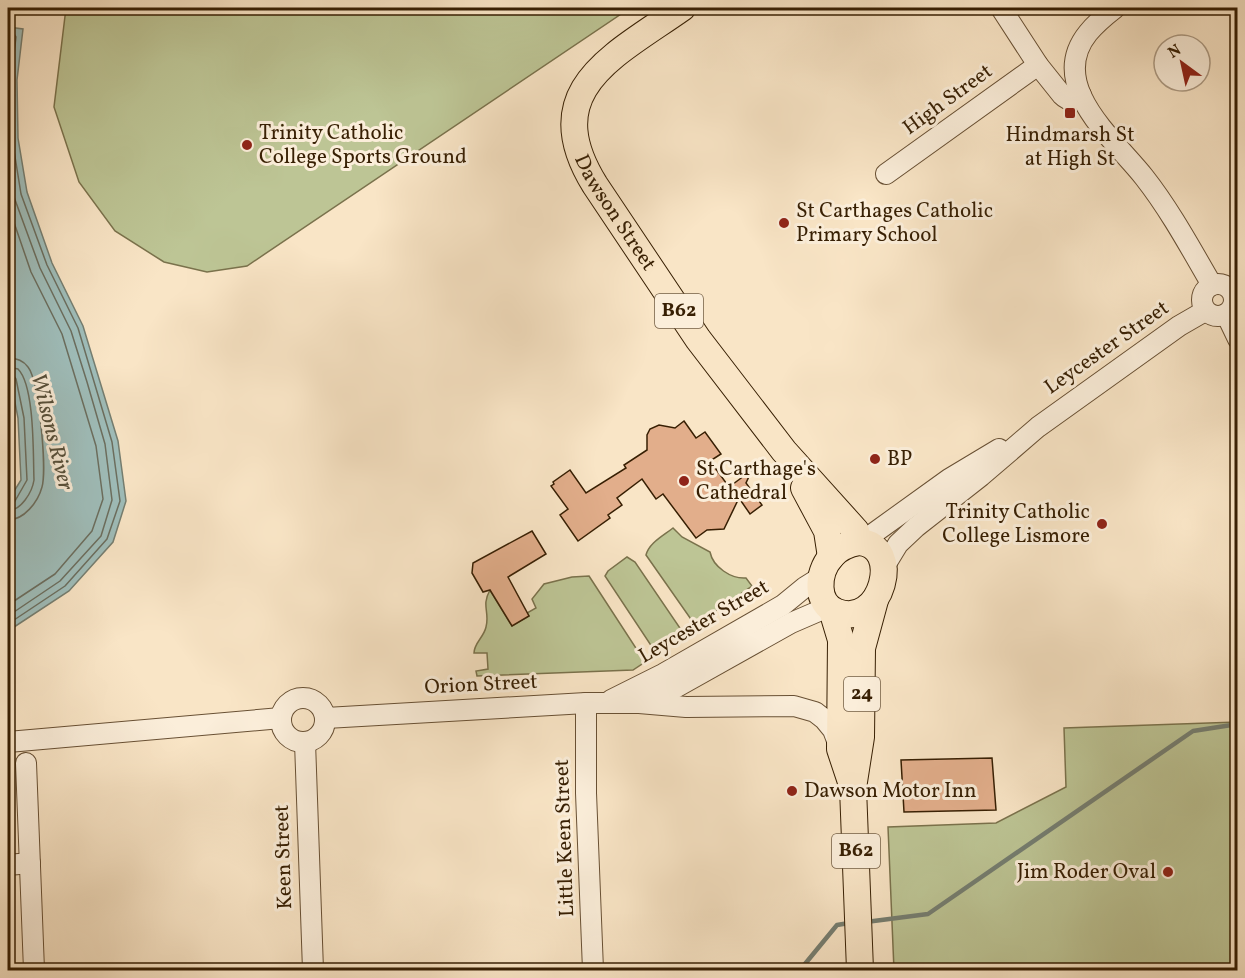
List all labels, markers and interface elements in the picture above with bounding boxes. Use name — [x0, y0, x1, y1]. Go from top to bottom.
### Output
north arrow — [1152, 33, 1212, 93]
text: N — [1164, 40, 1186, 64]
street label: High Street — [897, 58, 999, 142]
marker: Hindmarsh St at High St — [1063, 106, 1077, 120]
place label: Trinity Catholic College Sports Ground — [259, 119, 467, 172]
place label: Hindmarsh St at High St — [1005, 121, 1135, 174]
marker: Trinity Catholic College Sports Ground — [240, 138, 254, 152]
street label: Dawson Street — [567, 150, 663, 277]
place label: St Carthages Catholic Primary School — [796, 197, 993, 250]
marker: St Carthages Catholic Primary School — [777, 216, 791, 230]
road number: B62 — [655, 294, 703, 328]
street label: Leycester Street — [1039, 294, 1175, 402]
water label: Wilsons River — [22, 370, 81, 494]
place label: BP — [887, 445, 912, 474]
marker: BP — [868, 452, 882, 466]
place label: St Carthage's Cathedral — [696, 455, 816, 508]
marker: St Carthage's Cathedral — [677, 474, 691, 488]
place label: Trinity Catholic College Lismore — [942, 498, 1090, 551]
marker: Trinity Catholic College Lismore — [1095, 517, 1109, 531]
street label: Leycester Street — [633, 573, 775, 671]
street label: Orion Street — [424, 668, 538, 702]
road number: 24 — [844, 677, 880, 711]
street label: Little Keen Street — [548, 758, 582, 918]
place label: Dawson Motor Inn — [804, 777, 976, 806]
marker: Dawson Motor Inn — [785, 784, 799, 798]
street label: Keen Street — [268, 804, 300, 910]
road number: B62 — [832, 834, 880, 868]
place label: Jim Roder Oval — [1017, 858, 1156, 887]
marker: Jim Roder Oval — [1161, 865, 1175, 879]

